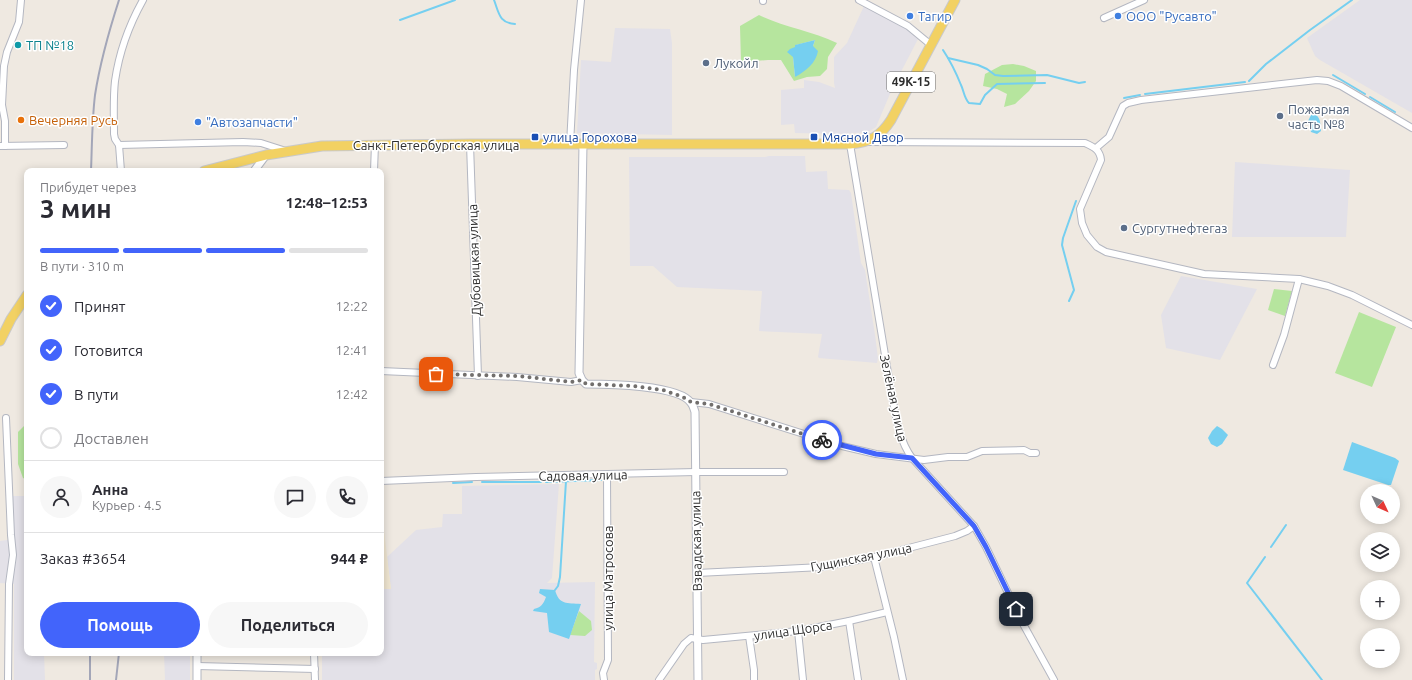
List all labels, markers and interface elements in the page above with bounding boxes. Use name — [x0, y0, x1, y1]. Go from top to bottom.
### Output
place label: Тагир — [918, 9, 952, 23]
place label: ООО "Русавто" — [1126, 9, 1217, 23]
marker: Тагир — [905, 11, 915, 21]
marker: ООО "Русавто" — [1113, 11, 1123, 21]
place label: ТП №18 — [26, 38, 74, 52]
marker: ТП №18 — [13, 40, 23, 50]
place label: Лукойл — [714, 56, 759, 70]
marker: Лукойл — [701, 58, 711, 68]
road number: 49К-15 — [887, 72, 935, 92]
place label: Пожарная часть №8 — [1288, 102, 1350, 131]
marker: Пожарная часть №8 — [1275, 111, 1285, 121]
place label: Вечерняя Русь — [29, 113, 118, 127]
marker: Вечерняя Русь — [16, 115, 26, 125]
place label: "Автозапчасти" — [206, 115, 298, 129]
marker: "Автозапчасти" — [193, 117, 203, 127]
place label: улица Горохова — [543, 130, 637, 144]
place label: Мясной Двор — [822, 130, 904, 144]
marker: улица Горохова — [530, 132, 540, 142]
marker: Мясной Двор — [809, 132, 819, 142]
street label: Санкт-Петербургская улица — [353, 138, 519, 152]
text: Прибудет через — [40, 180, 137, 194]
text: 3 мин — [40, 194, 112, 223]
text: 12:48–12:53 — [285, 194, 368, 211]
street label: Дубовицкая улица — [465, 204, 483, 316]
place label: Сургутнефтегаз — [1132, 221, 1227, 235]
marker: Сургутнефтегаз — [1119, 223, 1129, 233]
text: В пути · 310 m — [40, 259, 124, 273]
icon: check — [40, 295, 62, 317]
text: Принят — [74, 298, 126, 315]
text: 12:22 — [335, 299, 368, 313]
icon: check — [40, 339, 62, 361]
text: Готовится — [74, 342, 143, 359]
text: 12:41 — [335, 343, 368, 357]
street label: Зелёная улица — [878, 353, 910, 443]
pin — [419, 357, 453, 391]
icon: bag — [425, 363, 447, 385]
icon: check — [40, 383, 62, 405]
text: В пути — [74, 386, 119, 403]
text: 12:42 — [335, 387, 368, 401]
courier — [802, 420, 842, 460]
icon: bike — [811, 429, 833, 451]
text: Доставлен — [74, 430, 149, 447]
street label: Садовая улица — [538, 467, 628, 483]
button: person — [40, 476, 82, 518]
button: chat — [274, 476, 316, 518]
button: phone — [326, 476, 368, 518]
text: Анна — [92, 481, 128, 498]
north arrow — [1360, 484, 1400, 524]
map controls — [1360, 484, 1400, 668]
street label: Взвадская улица — [688, 490, 704, 592]
text: Курьер · 4.5 — [92, 498, 162, 512]
street label: улица Матросова — [601, 526, 615, 631]
button: layers — [1360, 532, 1400, 572]
street label: Гущинская улица — [809, 540, 913, 574]
text: Заказ #3654 — [40, 550, 126, 567]
text: 944 ₽ — [331, 550, 368, 567]
button: + — [1360, 580, 1400, 620]
pin — [999, 592, 1033, 626]
icon: home — [1005, 598, 1027, 620]
button: Помощь — [40, 602, 200, 648]
button: Поделиться — [208, 602, 368, 648]
street label: улица Щорса — [753, 618, 833, 642]
button: − — [1360, 628, 1400, 668]

